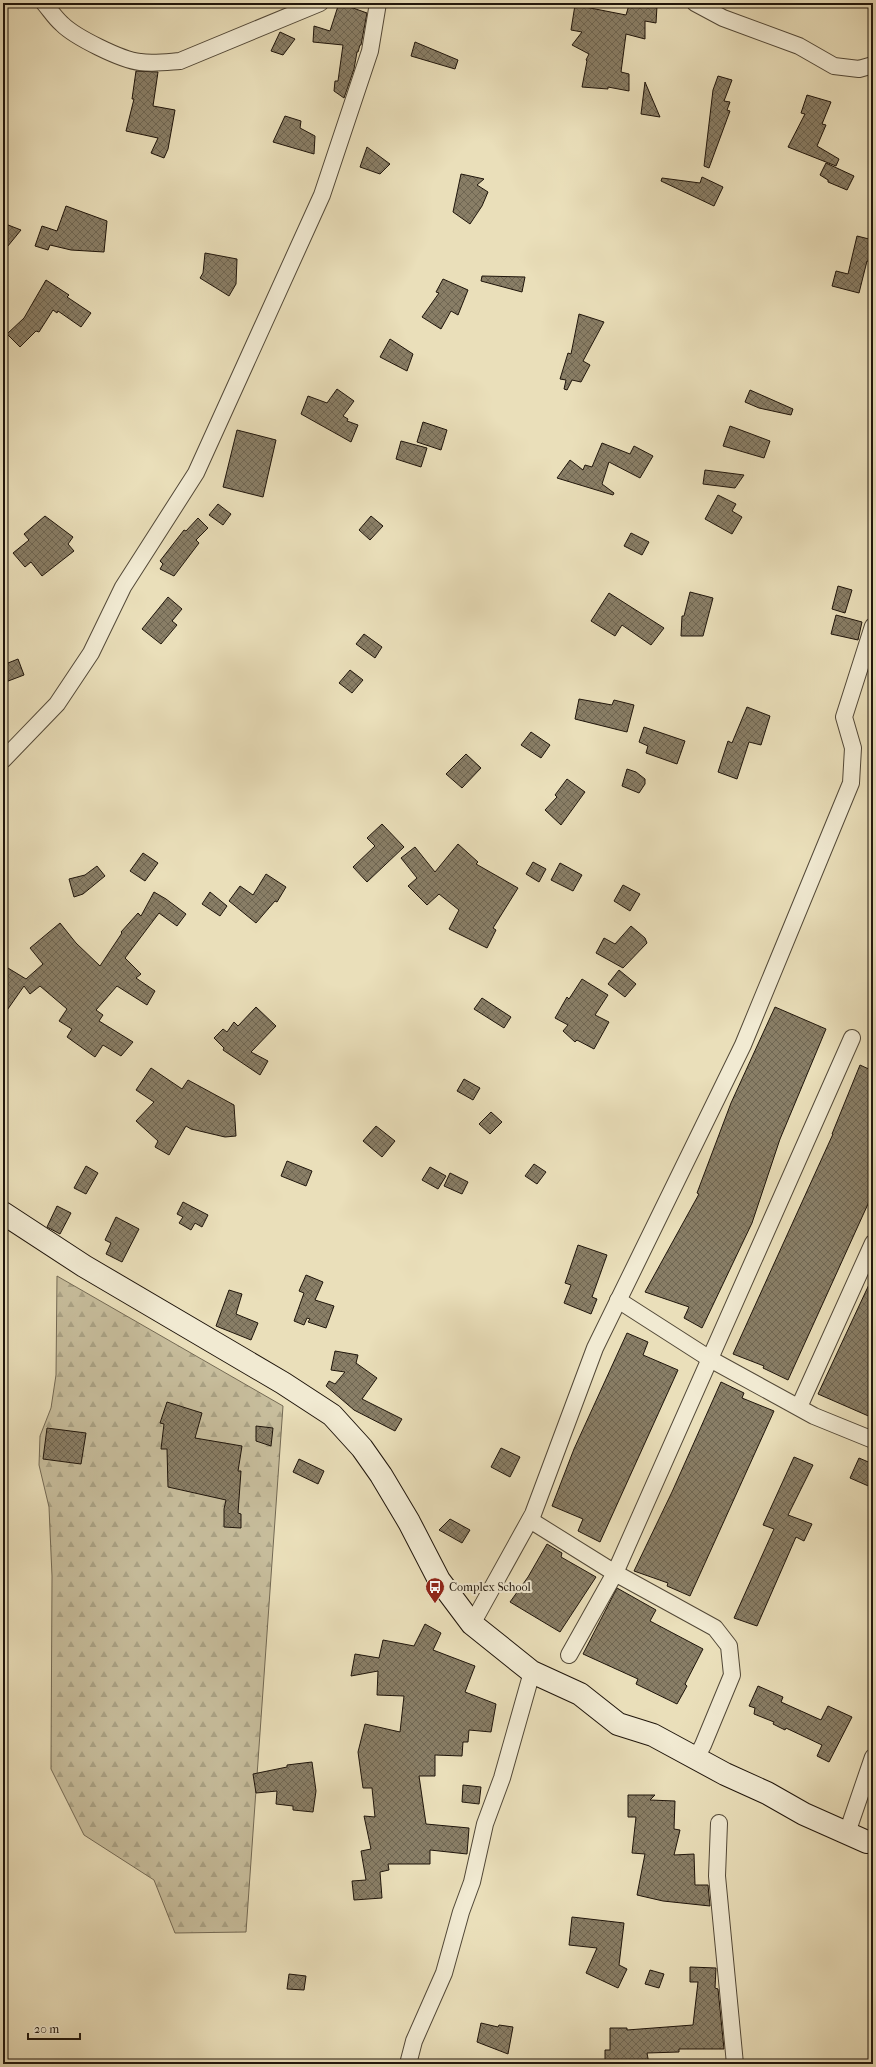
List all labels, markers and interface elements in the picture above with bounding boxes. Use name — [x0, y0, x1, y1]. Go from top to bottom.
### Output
bus stop icon: Complex School — [424, 1576, 446, 1604]
place label: Complex School — [449, 1580, 532, 1594]
scale bar — [28, 2015, 80, 2041]
text: 20 m — [34, 2022, 59, 2036]

